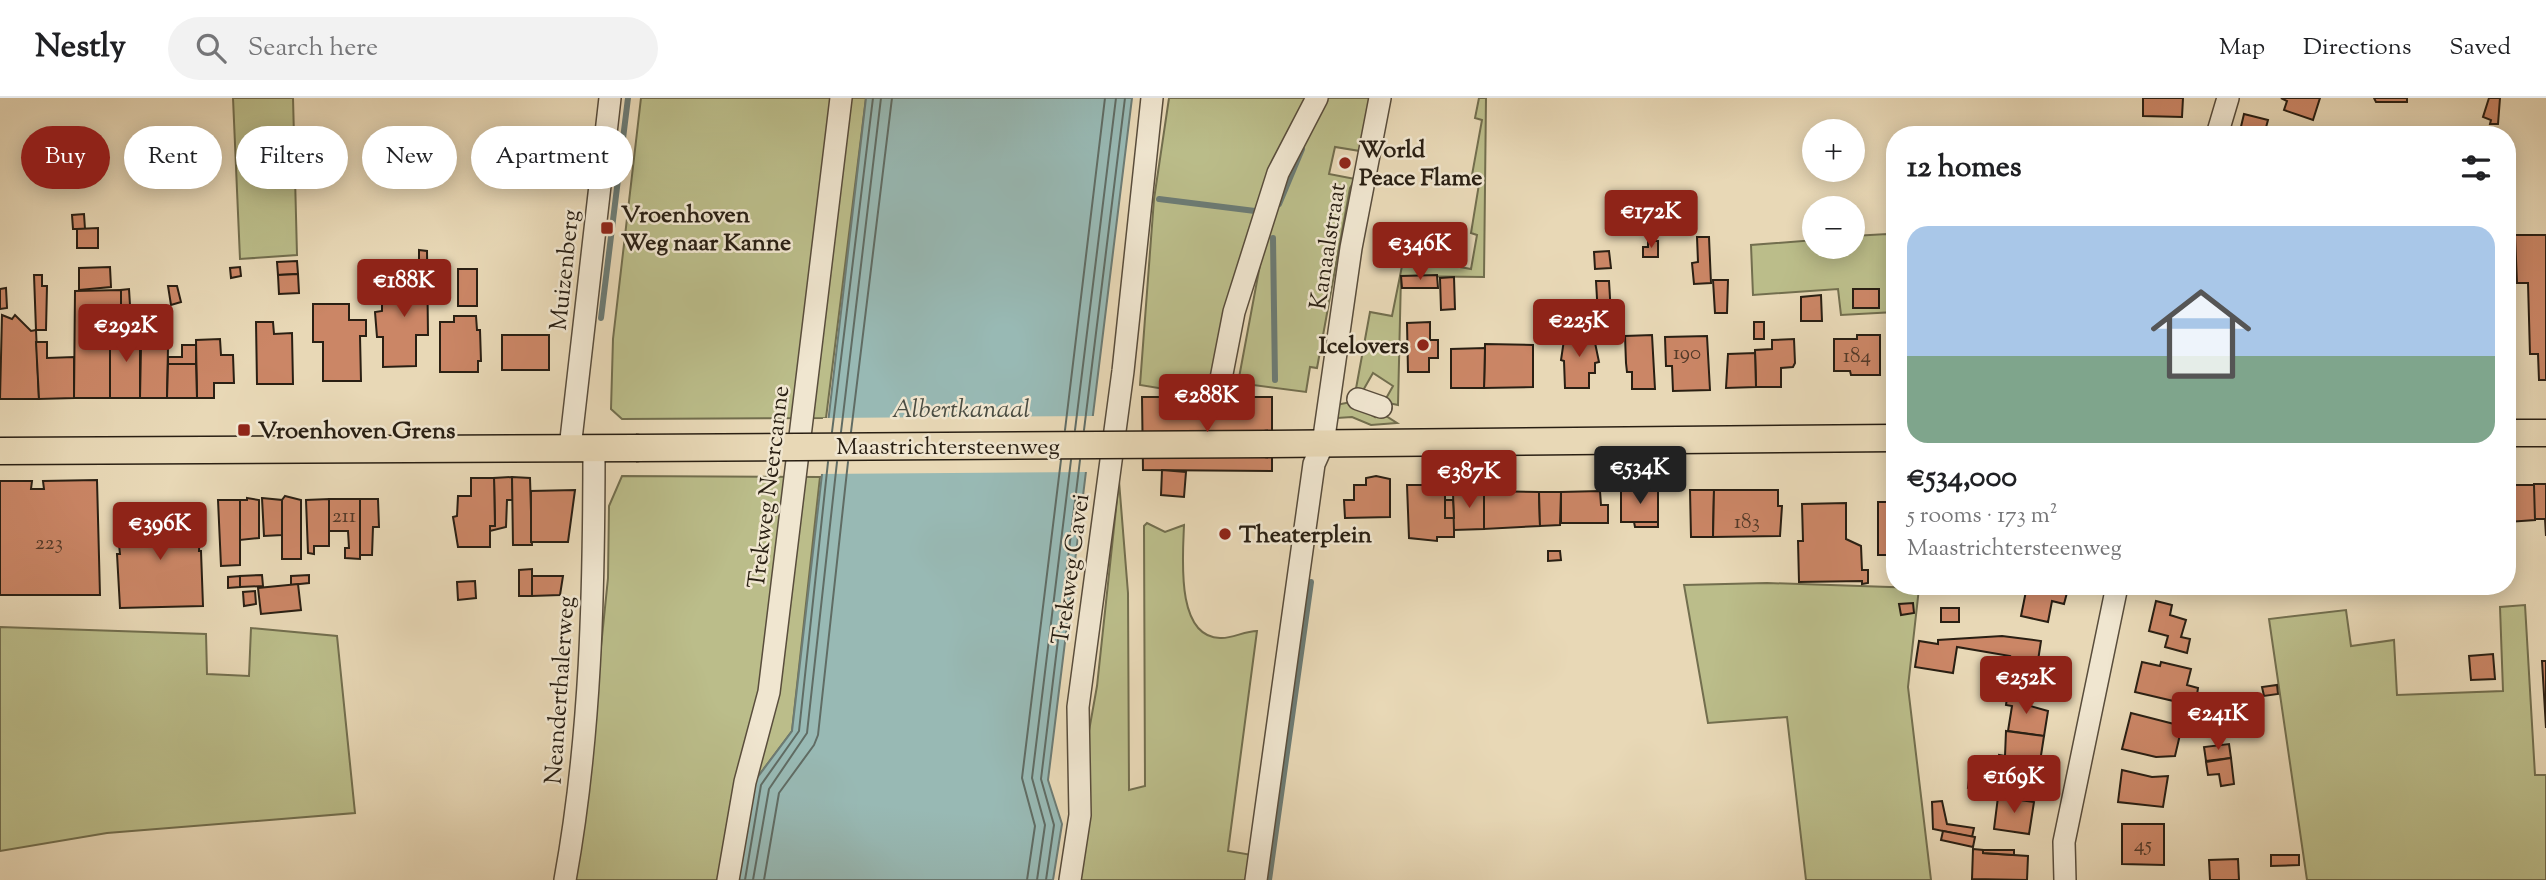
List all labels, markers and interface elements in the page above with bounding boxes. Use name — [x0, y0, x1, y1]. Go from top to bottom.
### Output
search box — [168, 17, 658, 80]
text: Nestly — [35, 24, 126, 72]
icon: search — [192, 29, 230, 67]
text: Search here — [248, 30, 378, 67]
text: Map — [2219, 31, 2265, 65]
text: Directions — [2303, 31, 2411, 65]
text: Saved — [2449, 31, 2511, 65]
map controls — [1802, 119, 1865, 259]
button: + — [1802, 119, 1865, 182]
chip: Buy — [21, 126, 110, 189]
chip: Rent — [124, 126, 222, 189]
chip: Filters — [236, 126, 348, 189]
chip: New — [362, 126, 457, 189]
chip: Apartment — [471, 126, 633, 189]
place label: World Peace Flame — [1359, 134, 1482, 196]
text: 12 homes — [1907, 147, 2022, 190]
icon: filters — [2457, 149, 2495, 187]
marker: World Peace Flame — [1337, 155, 1353, 171]
street label: Kanaalstraat — [1302, 180, 1356, 312]
pin: €172K — [1602, 190, 1700, 250]
text: €172K — [1621, 196, 1681, 229]
button: − — [1802, 196, 1865, 259]
place label: Vroenhoven Weg naar Kanne — [621, 199, 791, 261]
street label: Muizenberg — [543, 208, 589, 332]
marker: Vroenhoven Weg naar Kanne — [599, 220, 615, 236]
pin: €346K — [1371, 222, 1469, 282]
text: €346K — [1389, 228, 1451, 261]
pin: €188K — [355, 260, 453, 319]
text: €188K — [373, 265, 435, 298]
icon: home — [2138, 271, 2264, 397]
pin: €225K — [1530, 300, 1628, 359]
pin: €292K — [77, 304, 175, 364]
text: €225K — [1549, 305, 1609, 338]
text: €292K — [94, 310, 158, 343]
place label: Icelovers — [1319, 330, 1409, 364]
marker: Icelovers — [1415, 337, 1431, 353]
house number: 190 — [1673, 339, 1701, 369]
house number: 184 — [1843, 342, 1871, 372]
pin: €288K — [1158, 374, 1256, 434]
text: €288K — [1175, 380, 1239, 413]
street label: Trekweg Neercanne — [741, 384, 799, 591]
water label: Albertkanaal — [892, 392, 1031, 429]
place label: Vroenhoven Grens — [258, 415, 456, 449]
marker: Vroenhoven Grens — [236, 422, 252, 438]
street label: Maastrichtersteenweg — [836, 431, 1060, 465]
pin: €534K — [1591, 446, 1689, 506]
pin: €387K — [1420, 450, 1518, 510]
text: €534K — [1610, 452, 1670, 485]
text: €387K — [1437, 456, 1501, 489]
text: €534,000 — [1907, 457, 2017, 500]
street label: Trekweg Cavei — [1045, 491, 1099, 647]
text: 5 rooms · 173 m² — [1907, 500, 2058, 533]
house number: 211 — [332, 502, 356, 532]
pin: €396K — [111, 503, 209, 562]
text: €396K — [129, 508, 191, 541]
house number: 183 — [1734, 508, 1760, 538]
place label: Theaterplein — [1239, 519, 1373, 553]
marker: Theaterplein — [1217, 526, 1233, 542]
house number: 223 — [35, 529, 63, 559]
text: Maastrichtersteenweg — [1907, 533, 2122, 566]
street label: Neanderthalerweg — [537, 595, 585, 785]
pin: €252K — [1977, 656, 2075, 716]
text: €252K — [1996, 662, 2056, 695]
pin: €241K — [2169, 692, 2267, 752]
text: €241K — [2188, 698, 2248, 731]
pin: €169K — [1965, 756, 2063, 815]
text: €169K — [1983, 761, 2045, 794]
house number: 45 — [2134, 831, 2152, 861]

